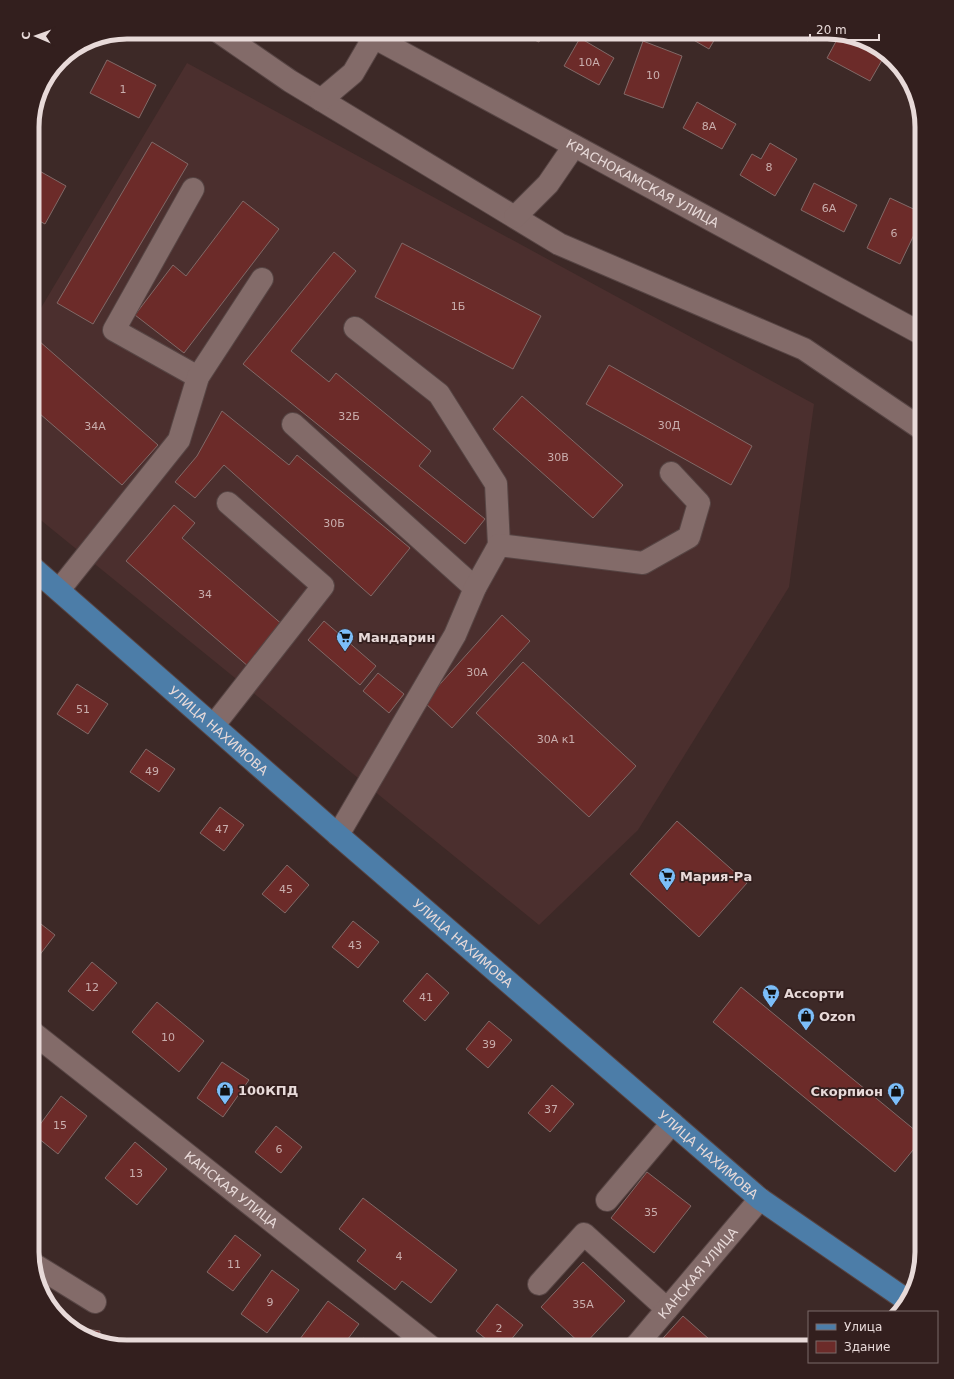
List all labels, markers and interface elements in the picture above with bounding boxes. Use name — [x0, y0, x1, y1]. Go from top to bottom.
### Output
north arrow — [16, 16, 56, 56]
scale bar — [810, 16, 879, 42]
text: 20 m — [816, 23, 847, 37]
text: С — [20, 31, 33, 40]
house number: 10А — [578, 56, 600, 69]
house number: 10 — [646, 69, 660, 82]
house number: 1 — [120, 83, 127, 96]
house number: 8А — [702, 120, 717, 133]
street label: КРАСНОКАМСКАЯ УЛИЦА — [564, 136, 722, 230]
house number: 8 — [766, 161, 773, 174]
house number: 6А — [822, 202, 837, 215]
house number: 6 — [891, 227, 898, 240]
house number: 1Б — [451, 300, 465, 313]
house number: 32Б — [338, 410, 360, 423]
house number: 30Д — [658, 419, 681, 432]
house number: 34А — [84, 420, 106, 433]
house number: 30В — [547, 451, 569, 464]
house number: 30Б — [323, 517, 345, 530]
house number: 34 — [198, 588, 212, 601]
supermarket icon: Мандарин — [335, 627, 355, 652]
place label: Мандарин — [358, 630, 435, 645]
house number: 30А — [466, 666, 488, 679]
street label: УЛИЦА НАХИМОВА — [166, 683, 271, 778]
house number: 51 — [76, 703, 90, 716]
house number: 30А к1 — [537, 733, 575, 746]
house number: 49 — [145, 765, 159, 778]
house number: 47 — [215, 823, 229, 836]
supermarket icon: Мария-Ра — [657, 866, 677, 891]
place label: Мария-Ра — [680, 869, 752, 884]
house number: 45 — [279, 883, 293, 896]
street label: УЛИЦА НАХИМОВА — [410, 896, 516, 990]
house number: 43 — [348, 939, 362, 952]
house number: 12 — [85, 981, 99, 994]
supermarket icon: Ассорти — [761, 983, 781, 1008]
place label: Ассорти — [784, 986, 844, 1001]
house number: 41 — [419, 991, 433, 1004]
shop icon: Ozon — [796, 1006, 816, 1031]
place label: Ozon — [819, 1009, 856, 1024]
house number: 10 — [161, 1031, 175, 1044]
house number: 39 — [482, 1038, 496, 1051]
shop icon: 100КПД — [215, 1080, 235, 1105]
shop icon: Скорпион — [886, 1081, 906, 1106]
place label: 100КПД — [238, 1083, 298, 1098]
place label: Скорпион — [810, 1084, 883, 1099]
house number: 37 — [544, 1103, 558, 1116]
street label: УЛИЦА НАХИМОВА — [655, 1107, 762, 1202]
house number: 15 — [53, 1119, 67, 1132]
house number: 6 — [276, 1143, 283, 1156]
street label: КАНСКАЯ УЛИЦА — [182, 1148, 281, 1231]
house number: 13 — [129, 1167, 143, 1180]
house number: 35 — [644, 1206, 658, 1219]
street label: КАНСКАЯ УЛИЦА — [655, 1224, 740, 1322]
house number: 4 — [396, 1250, 403, 1263]
house number: 11 — [227, 1258, 241, 1271]
house number: 9 — [267, 1296, 274, 1309]
house number: 35А — [572, 1298, 594, 1311]
legend — [808, 1311, 938, 1363]
text: Улица — [844, 1320, 882, 1334]
house number: 2 — [496, 1322, 503, 1335]
text: Здание — [844, 1340, 890, 1354]

